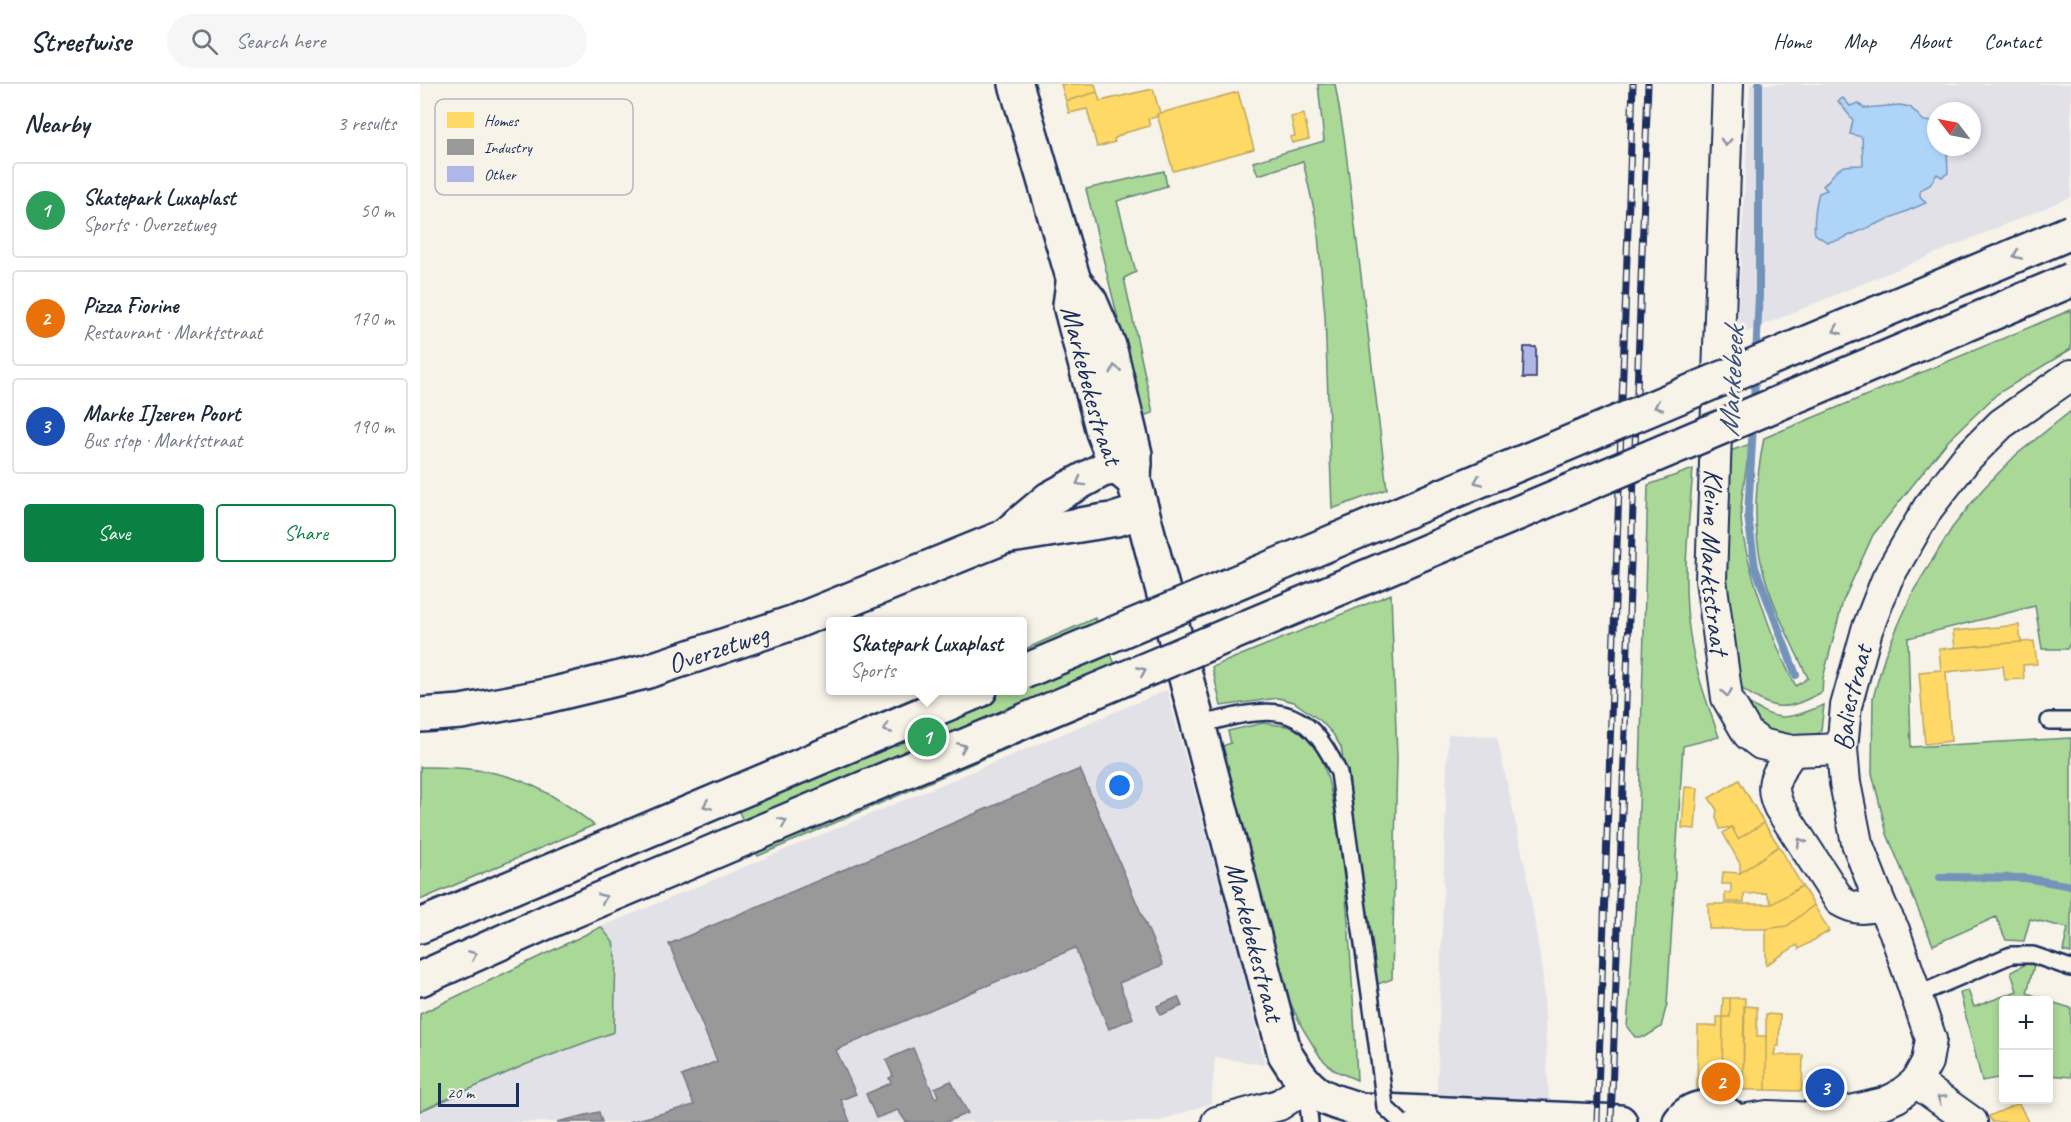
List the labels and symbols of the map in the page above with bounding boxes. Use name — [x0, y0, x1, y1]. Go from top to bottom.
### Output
legend — [435, 99, 633, 195]
north arrow — [1927, 102, 1981, 156]
text: Homes — [484, 111, 520, 131]
text: Industry — [484, 138, 533, 158]
one-way arrow — [1720, 138, 1732, 147]
text: Other — [484, 165, 517, 185]
one-way arrow — [2012, 247, 2023, 259]
street label: Markebekestraat — [1053, 302, 1132, 472]
water label: Markebeek — [1709, 321, 1753, 438]
one-way arrow — [1833, 323, 1844, 335]
one-way arrow — [1110, 365, 1123, 375]
one-way arrow — [1653, 399, 1664, 411]
street label: Kleine Marktstraat — [1693, 468, 1738, 660]
one-way arrow — [1473, 474, 1484, 486]
one-way arrow — [1076, 475, 1086, 486]
street label: Overzetweg — [663, 615, 775, 681]
street label: Baliestraat — [1825, 639, 1881, 752]
one-way arrow — [1136, 666, 1147, 678]
one-way arrow — [1721, 688, 1733, 698]
pin: 1 — [908, 714, 946, 760]
one-way arrow — [882, 722, 893, 734]
one-way arrow — [956, 742, 967, 754]
your location — [1105, 771, 1134, 800]
one-way arrow — [703, 798, 714, 810]
one-way arrow — [776, 817, 787, 829]
one-way arrow — [1797, 838, 1809, 848]
street label: Markebekestraat — [1217, 858, 1293, 1028]
one-way arrow — [597, 893, 608, 905]
one-way arrow — [467, 950, 478, 962]
pin: 2 — [1702, 1060, 1740, 1104]
pin: 3 — [1806, 1066, 1844, 1110]
scale bar — [438, 1080, 519, 1108]
one-way arrow — [1936, 1095, 1947, 1106]

